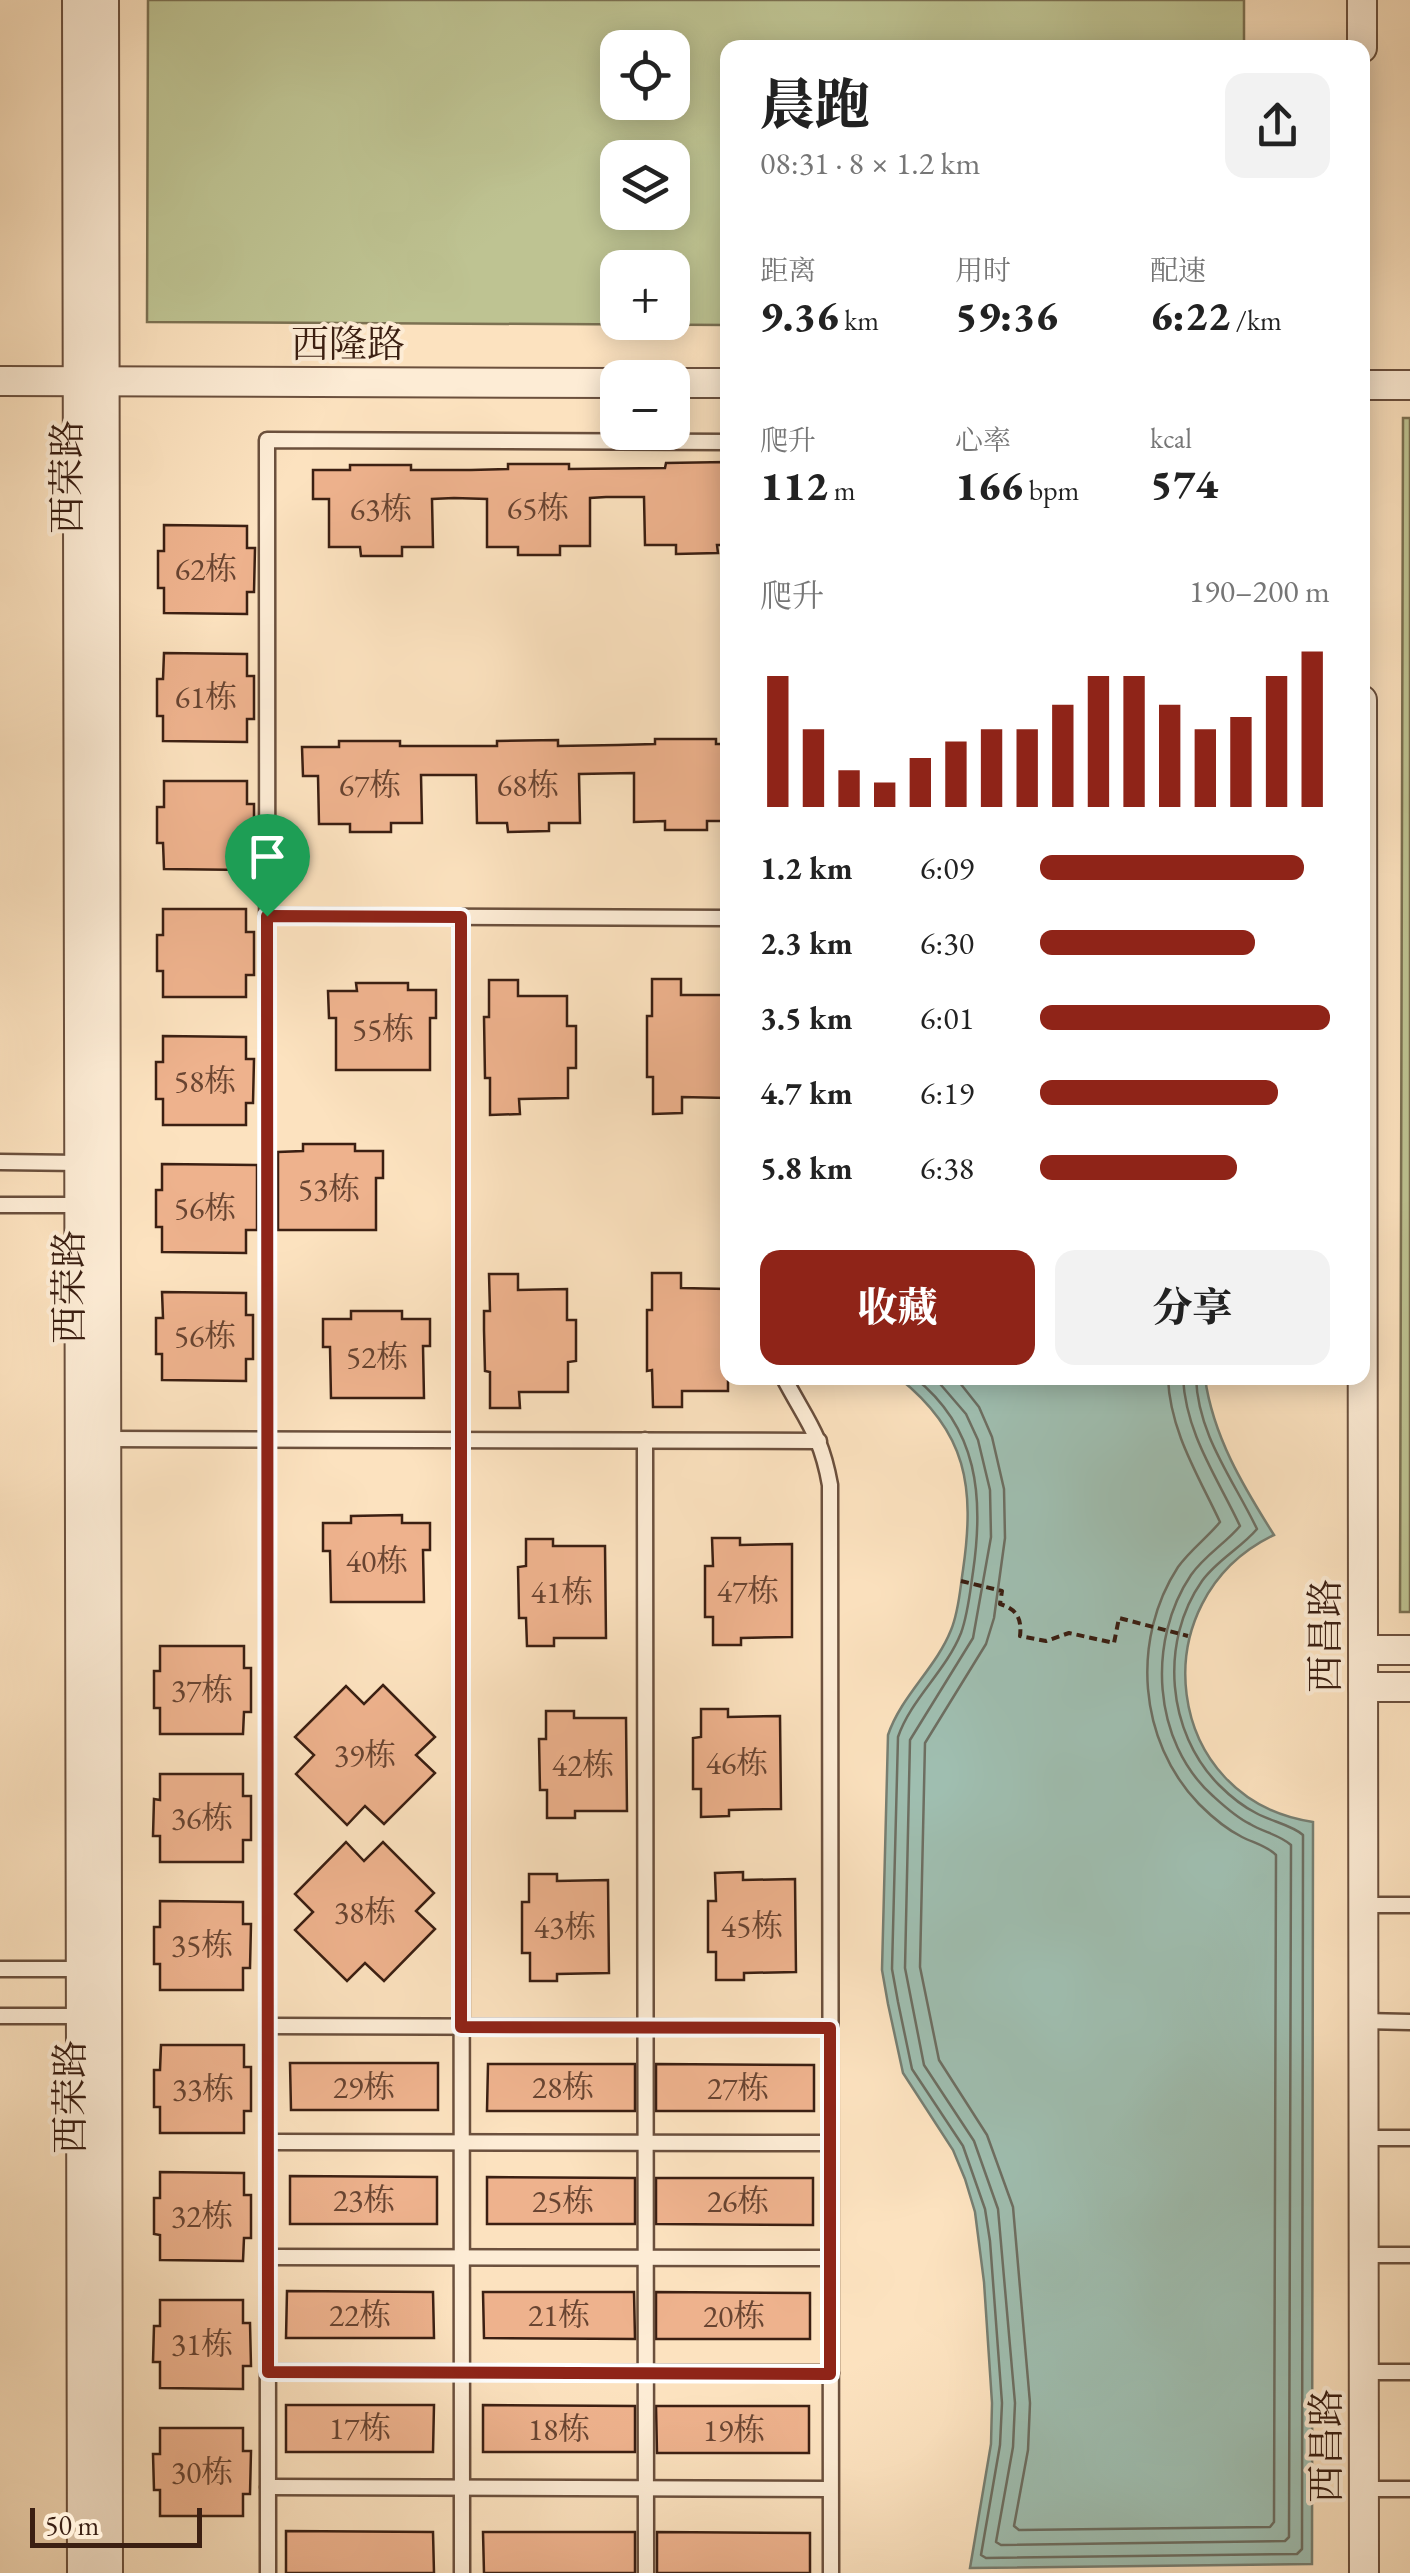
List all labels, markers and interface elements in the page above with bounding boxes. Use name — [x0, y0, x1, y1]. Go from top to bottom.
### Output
map controls — [600, 30, 690, 450]
button: locate — [600, 30, 690, 120]
text: 晨跑 — [760, 69, 870, 140]
button: share — [1225, 73, 1330, 178]
button: layers — [600, 140, 690, 230]
text: 08:31 · 8 × 1.2 km — [760, 142, 980, 184]
button: + — [600, 250, 690, 340]
text: 距离 — [760, 252, 816, 288]
text: 用时 — [955, 252, 1011, 288]
text: 配速 — [1150, 252, 1206, 288]
text: 9.36 — [760, 288, 839, 343]
text: 59:36 — [955, 288, 1058, 343]
text: 6:22 — [1150, 288, 1230, 343]
text: km — [839, 302, 879, 338]
text: /km — [1230, 302, 1282, 338]
street label: 西隆路 — [291, 319, 405, 368]
button: − — [600, 360, 690, 450]
street label: 西荣路 — [42, 420, 91, 534]
text: kcal — [1150, 420, 1192, 456]
text: 爬升 — [760, 422, 816, 458]
text: 心率 — [955, 422, 1011, 458]
text: 574 — [1150, 456, 1218, 511]
text: 112 — [760, 458, 828, 513]
text: 166 — [955, 458, 1023, 513]
text: m — [828, 472, 855, 508]
text: bpm — [1023, 472, 1079, 508]
house number: 65栋 — [507, 487, 569, 529]
house number: 63栋 — [350, 488, 412, 530]
house number: 62栋 — [175, 548, 237, 590]
text: 190–200 m — [1189, 570, 1330, 612]
text: 爬升 — [760, 575, 824, 617]
house number: 61栋 — [175, 676, 237, 718]
house number: 67栋 — [339, 764, 401, 806]
house number: 68栋 — [497, 764, 559, 806]
pin — [225, 814, 310, 917]
icon: arrive — [240, 829, 295, 884]
text: 1.2 km — [760, 847, 853, 889]
text: 6:09 — [920, 847, 974, 889]
text: 2.3 km — [760, 922, 853, 964]
text: 6:30 — [920, 922, 974, 964]
text: 3.5 km — [760, 997, 853, 1039]
text: 6:01 — [920, 997, 974, 1039]
house number: 55栋 — [352, 1008, 414, 1050]
house number: 58栋 — [174, 1060, 236, 1102]
text: 4.7 km — [760, 1072, 853, 1114]
text: 6:19 — [920, 1072, 974, 1114]
text: 5.8 km — [760, 1147, 853, 1189]
text: 6:38 — [920, 1147, 974, 1189]
house number: 53栋 — [298, 1168, 360, 1210]
house number: 56栋 — [174, 1187, 236, 1229]
street label: 西荣路 — [44, 1230, 93, 1344]
button: 收藏 — [760, 1250, 1035, 1365]
button: 分享 — [1055, 1250, 1330, 1365]
house number: 56栋 — [174, 1315, 236, 1357]
house number: 52栋 — [346, 1336, 408, 1378]
house number: 40栋 — [346, 1540, 408, 1582]
house number: 47栋 — [717, 1570, 779, 1612]
house number: 41栋 — [531, 1571, 593, 1613]
street label: 西昌路 — [1300, 1579, 1349, 1693]
house number: 37栋 — [171, 1669, 233, 1711]
house number: 39栋 — [334, 1734, 396, 1776]
house number: 46栋 — [706, 1742, 768, 1784]
house number: 42栋 — [552, 1744, 614, 1786]
house number: 36栋 — [171, 1797, 233, 1839]
house number: 38栋 — [334, 1891, 396, 1933]
house number: 45栋 — [721, 1905, 783, 1947]
house number: 43栋 — [534, 1906, 596, 1948]
house number: 35栋 — [171, 1924, 233, 1966]
street label: 西荣路 — [45, 2040, 94, 2154]
house number: 29栋 — [333, 2066, 395, 2108]
house number: 28栋 — [532, 2066, 594, 2108]
house number: 27栋 — [707, 2067, 769, 2109]
house number: 33栋 — [172, 2068, 234, 2110]
house number: 23栋 — [333, 2179, 395, 2221]
house number: 25栋 — [532, 2180, 594, 2222]
house number: 26栋 — [707, 2180, 769, 2222]
house number: 32栋 — [171, 2195, 233, 2237]
house number: 22栋 — [329, 2294, 391, 2336]
house number: 21栋 — [528, 2294, 590, 2336]
house number: 20栋 — [703, 2295, 765, 2337]
house number: 31栋 — [171, 2323, 233, 2365]
street label: 西昌路 — [1301, 2389, 1350, 2503]
house number: 17栋 — [329, 2407, 391, 2449]
house number: 18栋 — [528, 2408, 590, 2450]
house number: 19栋 — [703, 2409, 765, 2451]
house number: 30栋 — [171, 2451, 233, 2493]
scale bar — [30, 2503, 202, 2548]
text: 50 m — [45, 2507, 99, 2543]

